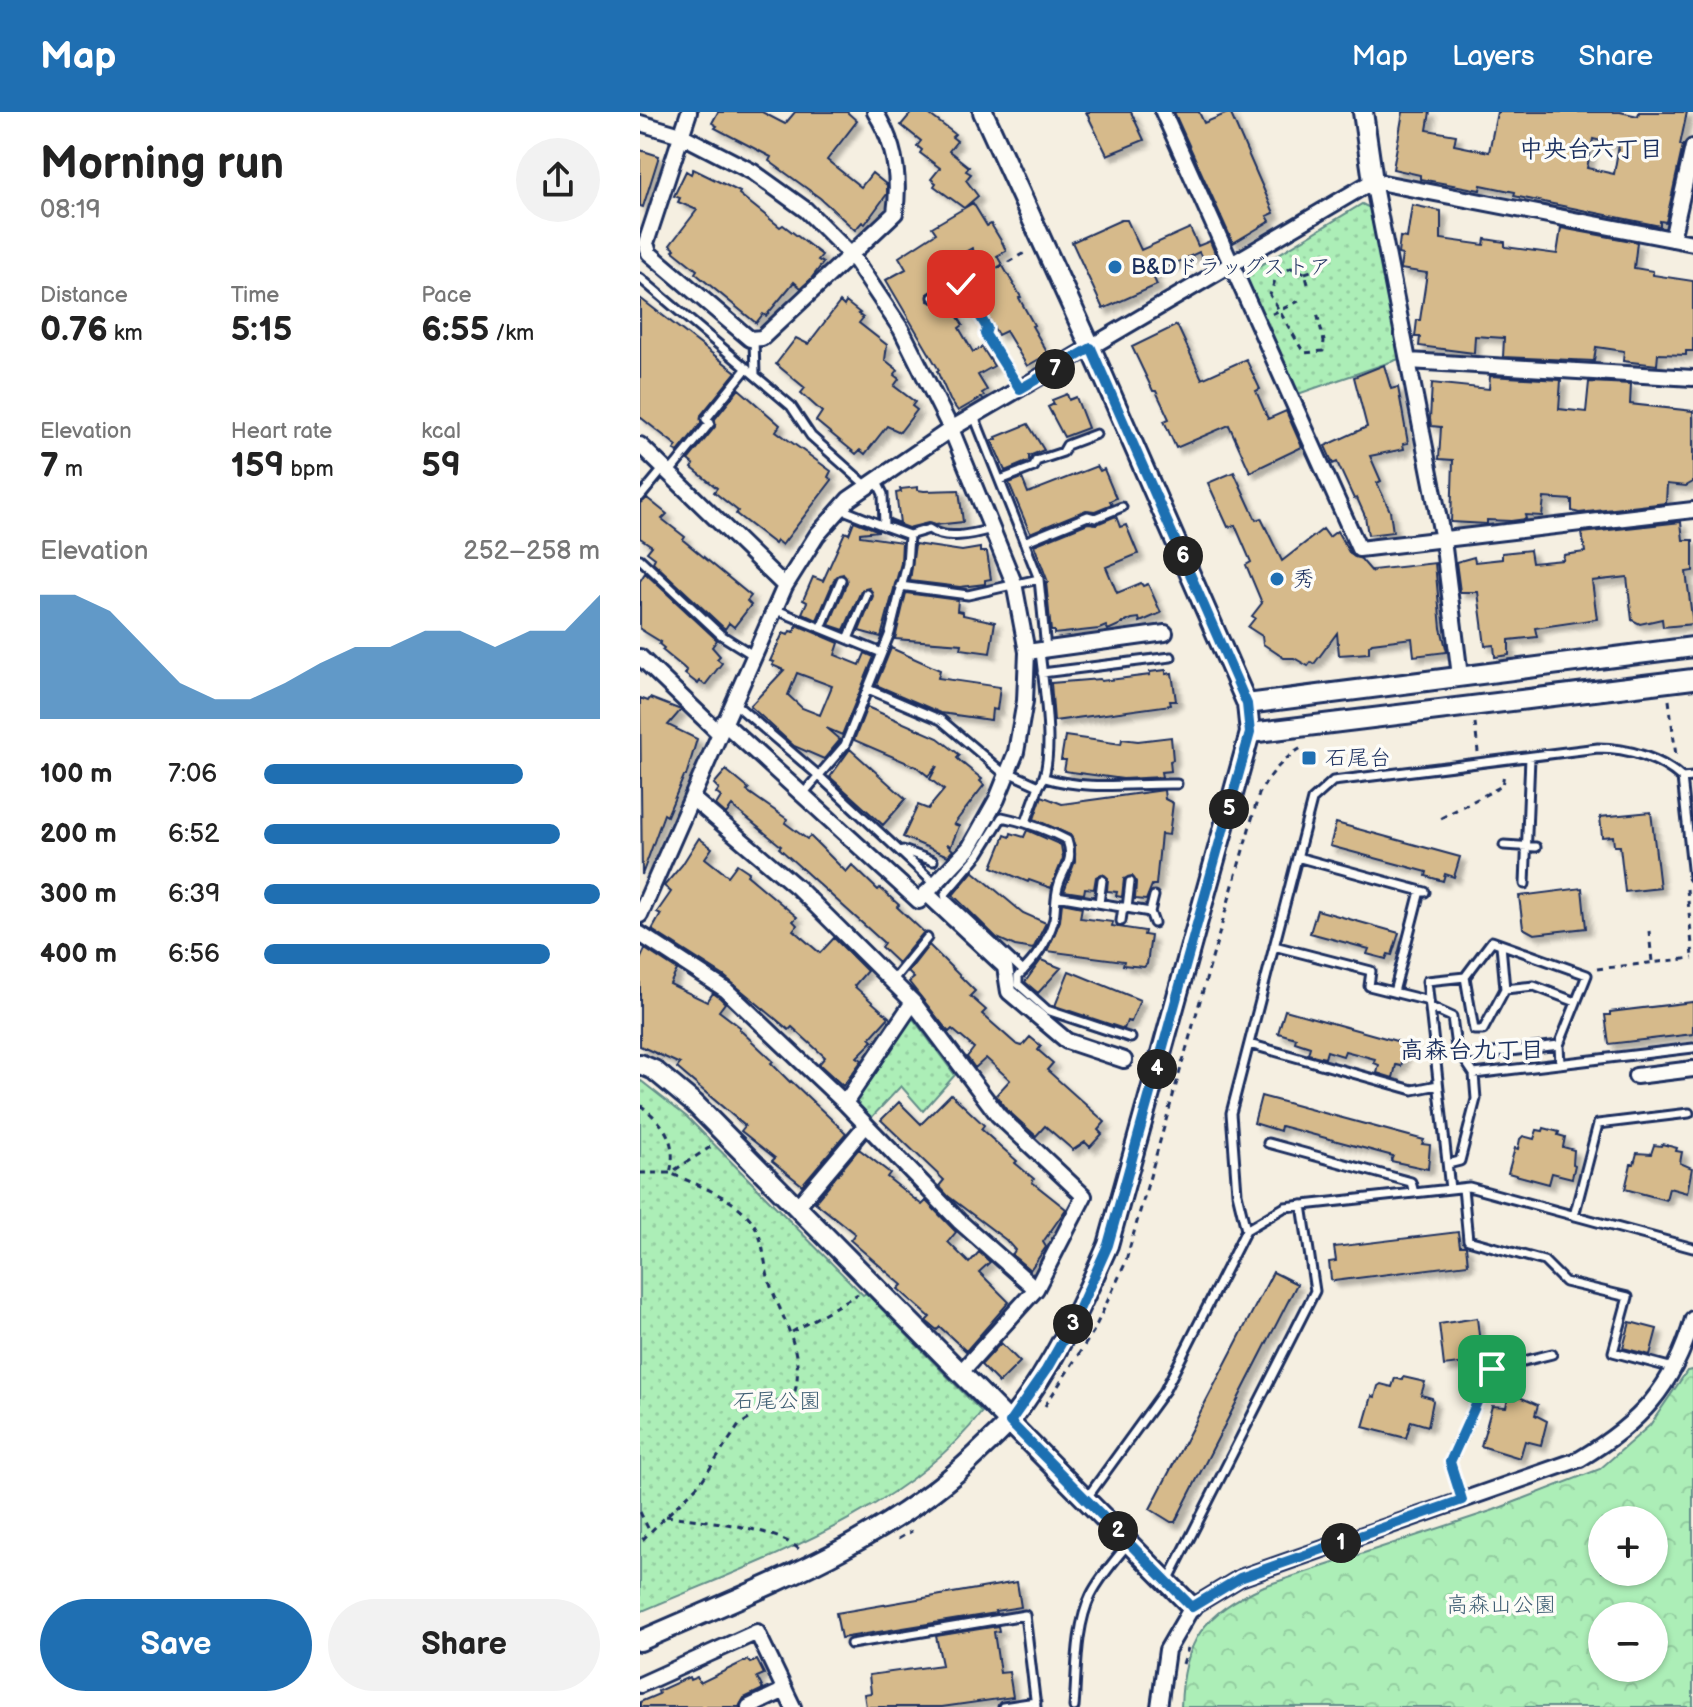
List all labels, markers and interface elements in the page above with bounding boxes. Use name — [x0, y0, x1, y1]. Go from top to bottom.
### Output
text: Map — [40, 34, 116, 79]
text: Map — [1352, 40, 1408, 73]
text: Layers — [1452, 40, 1535, 73]
text: Share — [1579, 40, 1653, 73]
district label: 中央台六丁目 — [1519, 135, 1663, 164]
text: Morning run — [40, 138, 284, 191]
button: share — [516, 138, 600, 222]
text: 08:19 — [40, 195, 101, 226]
pin — [927, 250, 995, 318]
place label: B&Dドラッグストア — [1131, 254, 1331, 281]
marker: B&Dドラッグストア — [1106, 258, 1124, 276]
icon: check — [939, 262, 983, 306]
text: Distance — [40, 282, 128, 309]
text: Time — [231, 282, 279, 309]
text: Pace — [421, 282, 472, 309]
text: 0.76 — [40, 309, 108, 350]
text: 5:15 — [231, 309, 292, 350]
text: 6:55 — [421, 309, 489, 350]
text: km — [108, 320, 143, 347]
text: /km — [489, 320, 534, 347]
pin: 7 — [1035, 349, 1075, 389]
text: 7 — [1049, 355, 1061, 382]
text: Elevation — [40, 418, 132, 445]
text: Heart rate — [231, 418, 332, 445]
text: kcal — [421, 418, 461, 445]
text: 7 — [40, 445, 59, 486]
text: 159 — [231, 445, 285, 486]
text: 59 — [421, 445, 461, 486]
text: m — [59, 456, 83, 483]
text: bpm — [285, 456, 334, 483]
text: Elevation — [40, 536, 148, 567]
text: 252–258 m — [463, 536, 600, 567]
pin: 6 — [1163, 536, 1203, 576]
text: 6 — [1176, 542, 1190, 569]
place label: 秀 — [1293, 566, 1315, 593]
marker: 秀 — [1268, 570, 1286, 588]
place label: 石尾台 — [1325, 745, 1391, 772]
marker: 石尾台 — [1300, 749, 1318, 767]
text: 100 m — [40, 759, 113, 790]
text: 7:06 — [168, 759, 217, 790]
pin: 5 — [1209, 789, 1249, 829]
text: 5 — [1223, 795, 1235, 822]
text: 200 m — [40, 819, 117, 850]
text: 6:52 — [168, 819, 219, 850]
text: 300 m — [40, 879, 117, 910]
text: 6:39 — [168, 879, 220, 910]
text: 400 m — [40, 939, 117, 970]
text: 6:56 — [168, 939, 220, 970]
district label: 高森台九丁目 — [1400, 1036, 1544, 1065]
pin: 4 — [1137, 1049, 1177, 1089]
text: 4 — [1151, 1055, 1163, 1082]
pin: 3 — [1053, 1304, 1093, 1344]
text: 3 — [1067, 1310, 1079, 1337]
pin — [1458, 1335, 1526, 1403]
icon: arrive — [1470, 1347, 1514, 1391]
park label: 石尾公園 — [733, 1388, 821, 1415]
map controls — [1588, 1506, 1668, 1682]
button: + — [1588, 1506, 1668, 1586]
pin: 2 — [1098, 1511, 1138, 1551]
text: 2 — [1111, 1517, 1125, 1544]
pin: 1 — [1321, 1523, 1361, 1563]
text: 1 — [1336, 1529, 1346, 1556]
park label: 高森山公園 — [1446, 1592, 1556, 1619]
button: Save — [40, 1599, 312, 1691]
button: Share — [328, 1599, 600, 1691]
button: − — [1588, 1602, 1668, 1682]

